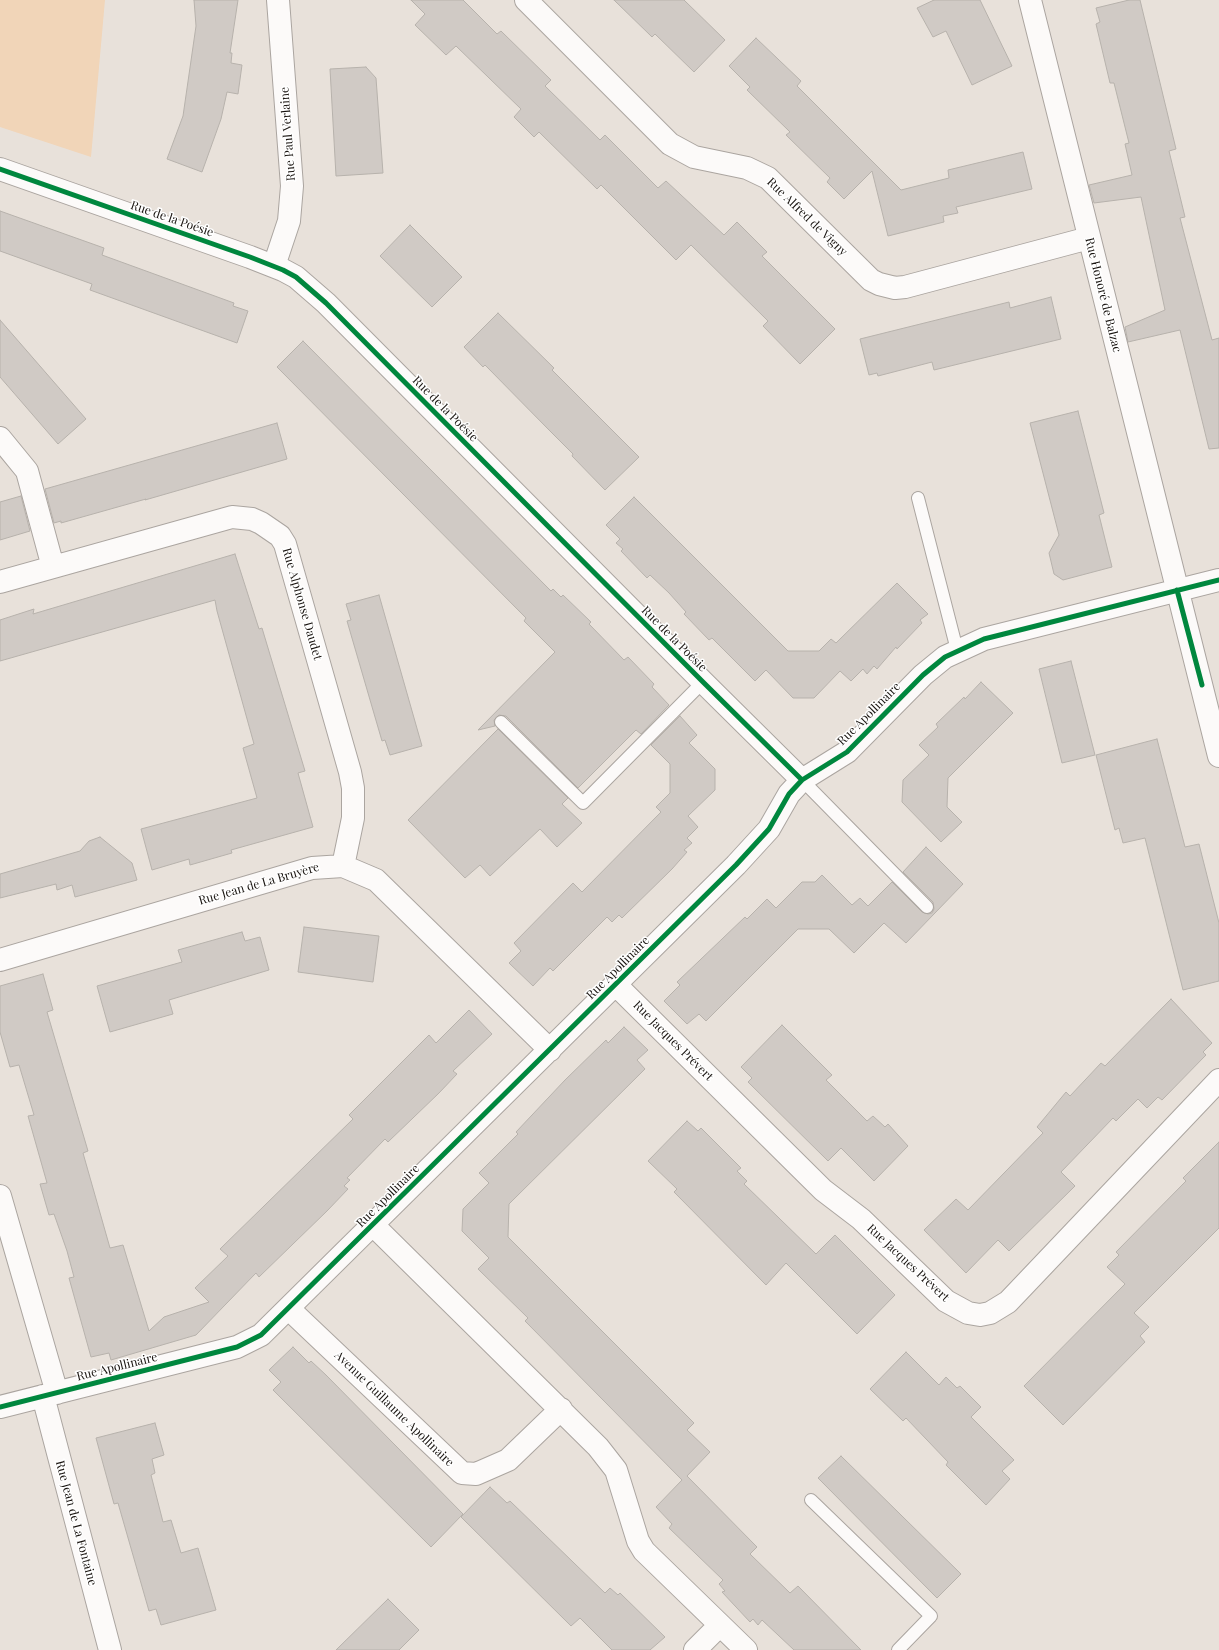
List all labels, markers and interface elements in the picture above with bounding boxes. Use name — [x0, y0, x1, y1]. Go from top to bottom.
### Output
street label: Rue Paul Verlaine — [278, 86, 298, 182]
street label: Rue Alfred de Vigny — [764, 175, 850, 259]
street label: Rue de la Poésie — [129, 198, 215, 240]
street label: Rue Honoré de Balzac — [1082, 236, 1124, 354]
street label: Rue de la Poésie — [409, 373, 481, 445]
street label: Rue Alphonse Daudet — [279, 546, 325, 662]
street label: Rue de la Poésie — [638, 603, 710, 675]
street label: Rue Apollinaire — [835, 680, 903, 748]
street label: Rue Jean de La Bruyère — [197, 860, 321, 908]
street label: Rue Apollinaire — [584, 934, 652, 1002]
street label: Rue Jacques Prévert — [630, 998, 716, 1084]
street label: Rue Apollinaire — [354, 1162, 422, 1230]
street label: Rue Jacques Prévert — [864, 1221, 952, 1305]
street label: Avenue Guillaume Apollinaire — [331, 1348, 457, 1470]
street label: Rue Apollinaire — [75, 1350, 159, 1384]
street label: Rue Jean de La Fontaine — [52, 1459, 100, 1587]

